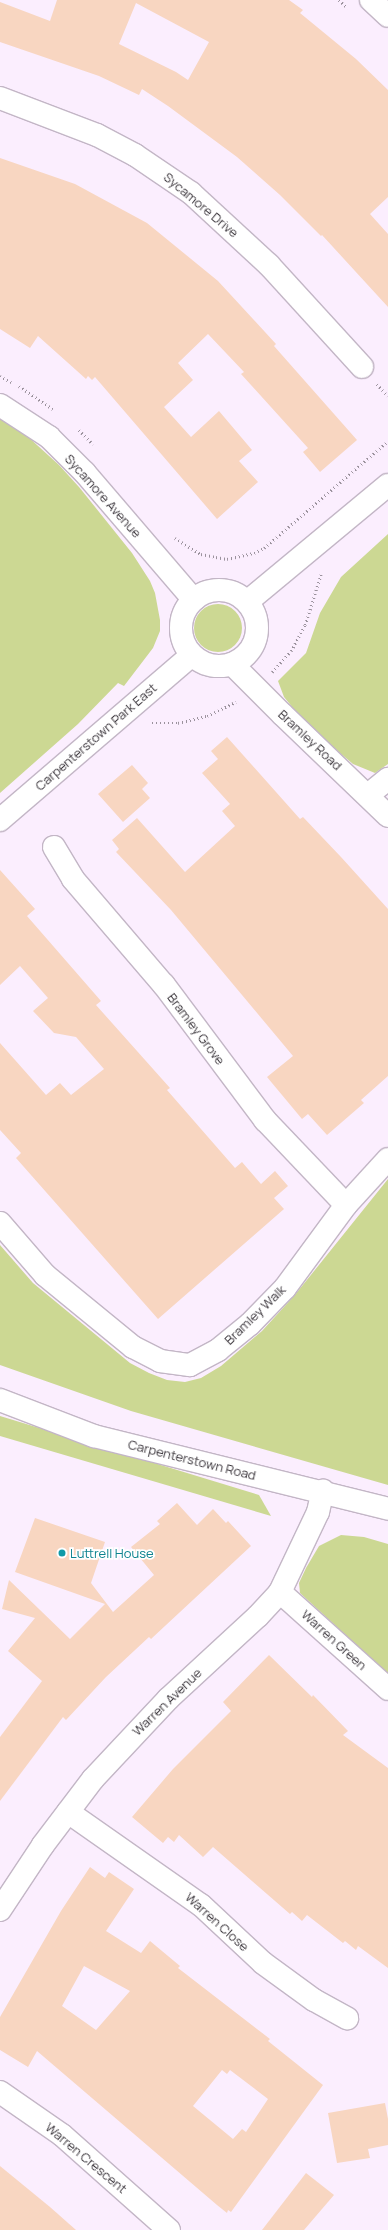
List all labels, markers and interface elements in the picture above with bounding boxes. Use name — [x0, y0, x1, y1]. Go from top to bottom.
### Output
street label: Sycamore Drive — [160, 169, 242, 241]
street label: Sycamore Avenue — [61, 451, 145, 541]
street label: Carpenterstown Park East — [32, 680, 160, 794]
street label: Bramley Road — [275, 707, 345, 773]
street label: Bramley Grove — [164, 990, 228, 1068]
street label: Bramley Walk — [221, 1282, 289, 1348]
street label: Carpenterstown Road — [126, 1437, 258, 1483]
place label: Luttrell House — [70, 1545, 154, 1561]
marker: Luttrell House — [57, 1548, 67, 1558]
street label: Warren Green — [298, 1607, 370, 1673]
street label: Warren Avenue — [129, 1665, 205, 1739]
street label: Warren Close — [182, 1889, 252, 1955]
street label: Warren Crescent — [42, 2119, 130, 2197]

